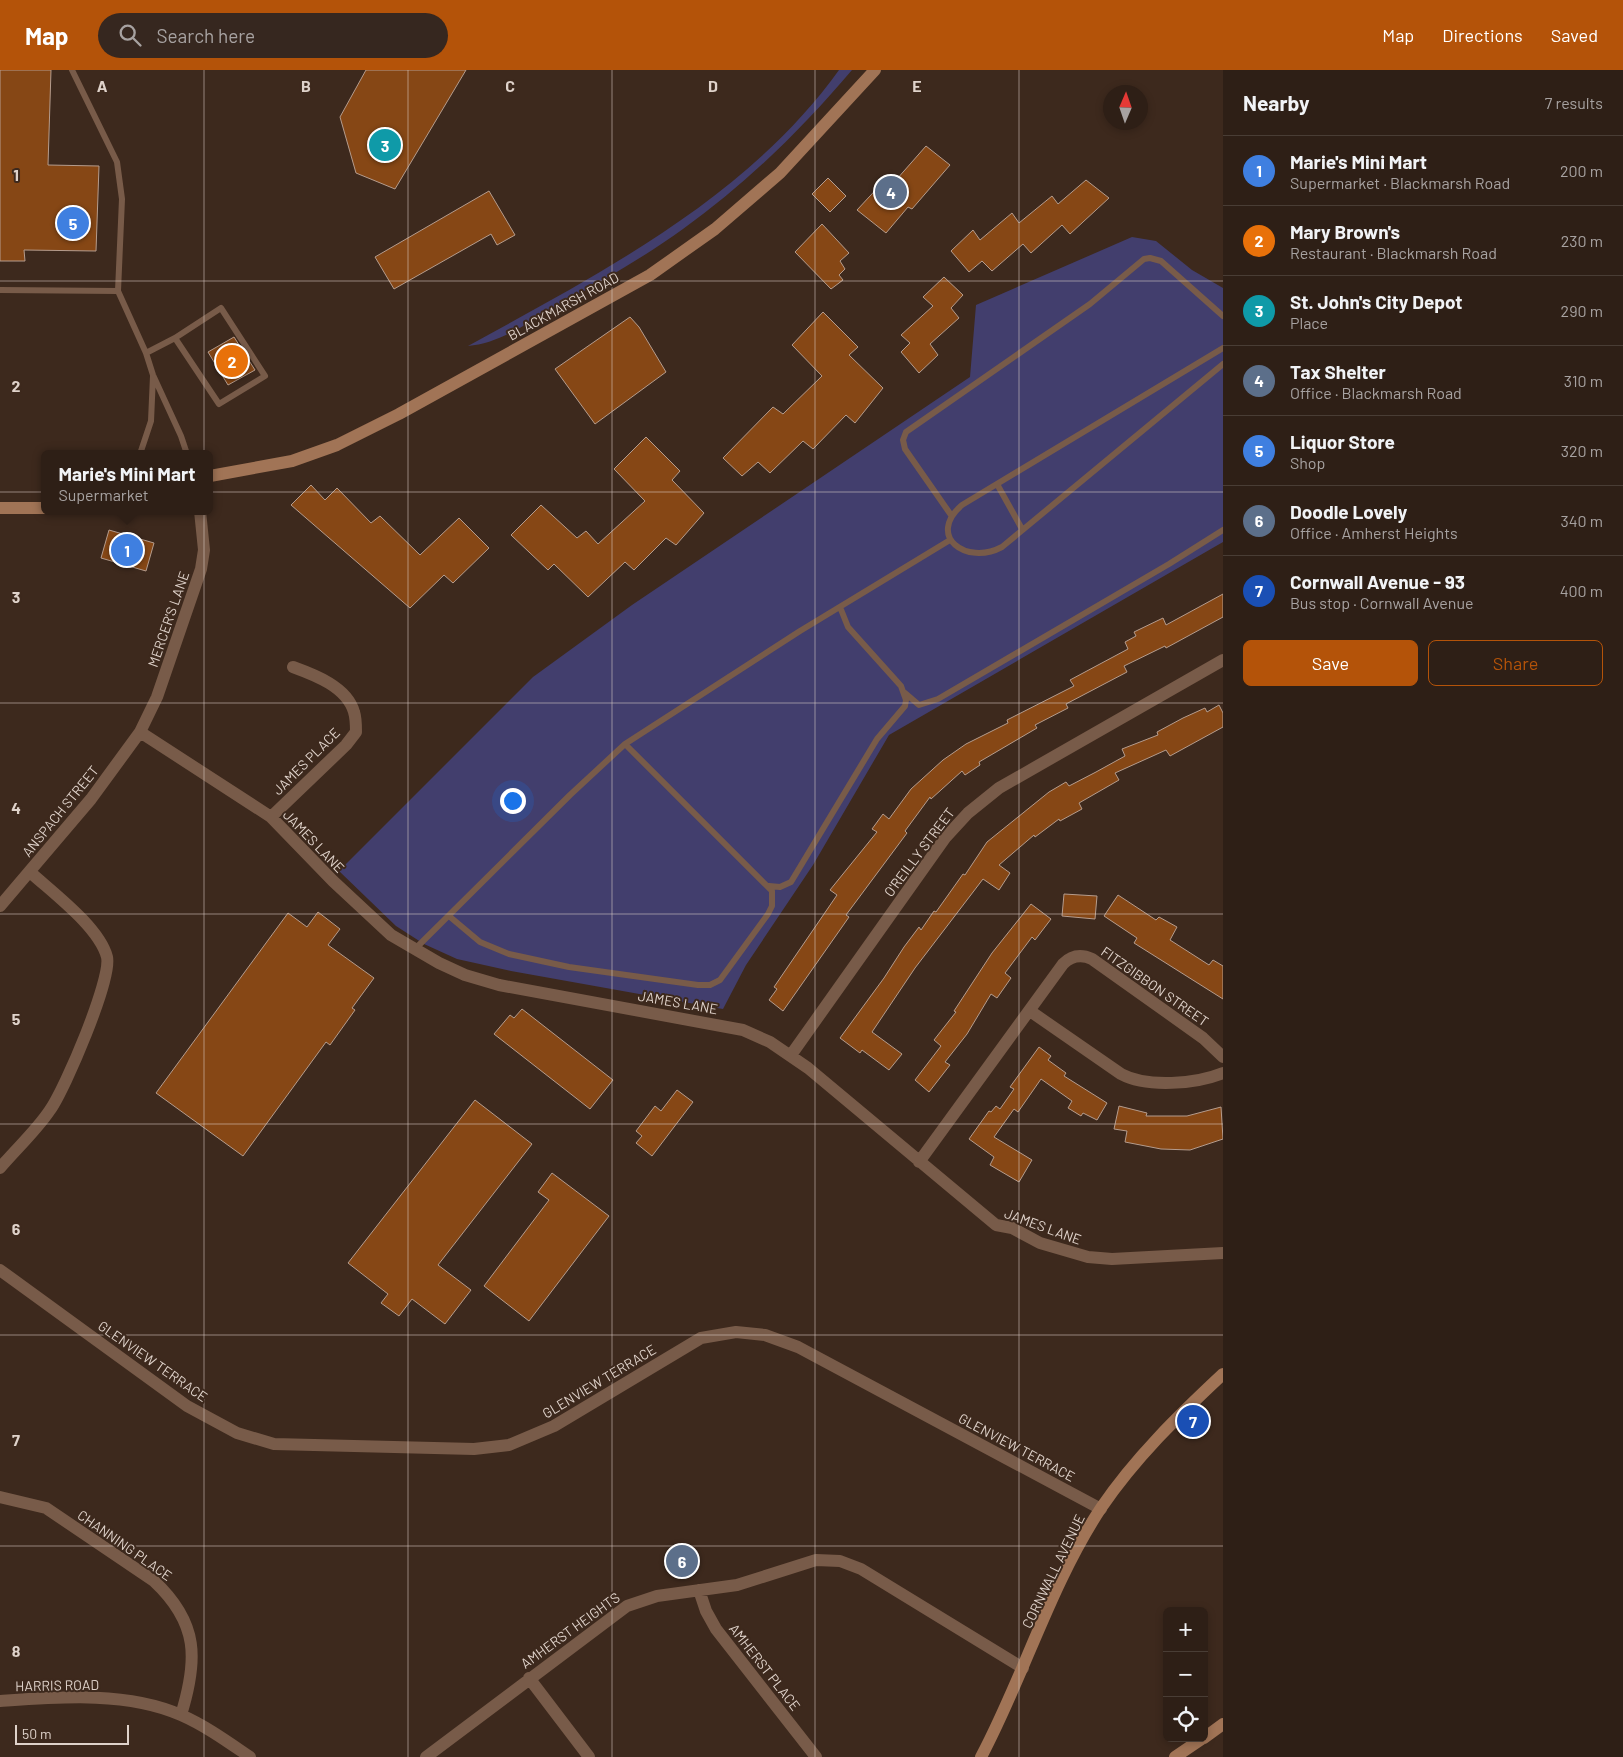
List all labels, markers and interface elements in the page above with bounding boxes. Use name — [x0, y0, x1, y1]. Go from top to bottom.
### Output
search box — [98, 13, 448, 58]
text: Map — [25, 21, 68, 50]
icon: search — [116, 21, 144, 49]
text: Search here — [156, 24, 255, 47]
text: Map — [1382, 24, 1414, 46]
text: Directions — [1442, 24, 1523, 46]
text: Saved — [1551, 24, 1598, 46]
text: A — [97, 76, 108, 95]
text: B — [301, 76, 311, 95]
text: C — [505, 76, 515, 95]
text: D — [708, 76, 718, 95]
text: E — [912, 76, 922, 95]
north arrow — [1103, 85, 1148, 130]
text: Nearby — [1243, 90, 1309, 115]
text: 7 results — [1545, 93, 1603, 112]
pin: 3 — [369, 126, 401, 164]
text: Marie's Mini Mart — [1290, 150, 1427, 173]
text: 1 — [1256, 161, 1262, 180]
text: 200 m — [1560, 161, 1603, 180]
text: 1 — [13, 165, 19, 184]
pin: 4 — [875, 173, 907, 211]
text: Supermarket · Blackmarsh Road — [1290, 173, 1510, 192]
pin: 5 — [57, 204, 89, 242]
text: Mary Brown's — [1290, 220, 1400, 243]
text: 2 — [1255, 231, 1263, 250]
text: 230 m — [1561, 231, 1603, 250]
text: Restaurant · Blackmarsh Road — [1290, 243, 1497, 262]
street label: BLACKMARSH ROAD — [505, 268, 621, 344]
text: St. John's City Depot — [1290, 290, 1463, 313]
text: 3 — [1255, 301, 1263, 320]
text: 290 m — [1561, 301, 1603, 320]
text: Place — [1290, 313, 1328, 332]
pin: 2 — [216, 342, 248, 380]
text: Tax Shelter — [1290, 360, 1386, 383]
text: 4 — [1254, 371, 1264, 390]
text: 310 m — [1564, 371, 1603, 390]
text: 2 — [12, 376, 21, 395]
text: Office · Blackmarsh Road — [1290, 383, 1462, 402]
text: Liquor Store — [1290, 430, 1395, 453]
text: 5 — [1255, 441, 1263, 460]
text: 320 m — [1561, 441, 1603, 460]
popup — [41, 450, 213, 515]
text: Shop — [1290, 453, 1325, 472]
text: Marie's Mini Mart — [58, 462, 196, 485]
text: Supermarket — [58, 485, 149, 504]
text: Doodle Lovely — [1290, 500, 1407, 523]
text: 6 — [1255, 511, 1263, 530]
text: 340 m — [1560, 511, 1603, 530]
text: Office · Amherst Heights — [1290, 523, 1458, 542]
pin: 1 — [111, 531, 143, 569]
street label: MERCER'S LANE — [144, 569, 192, 669]
text: Cornwall Avenue - 93 — [1290, 570, 1465, 593]
text: 7 — [1255, 581, 1263, 600]
text: 400 m — [1560, 581, 1603, 600]
text: 3 — [12, 587, 20, 606]
text: Bus stop · Cornwall Avenue — [1290, 593, 1474, 612]
button: Save — [1243, 640, 1418, 686]
button: Share — [1428, 640, 1603, 686]
street label: JAMES PLACE — [269, 724, 343, 798]
street label: ANSPACH STREET — [18, 762, 102, 860]
your location — [500, 788, 526, 814]
text: 4 — [11, 798, 21, 817]
street label: O'REILLY STREET — [880, 804, 958, 900]
street label: JAMES LANE — [280, 806, 348, 876]
street label: FITZGIBBON STREET — [1098, 943, 1212, 1029]
street label: JAMES LANE — [637, 987, 719, 1017]
text: 5 — [12, 1009, 21, 1028]
street label: JAMES LANE — [1002, 1204, 1084, 1248]
text: 6 — [12, 1219, 21, 1238]
street label: GLENVIEW TERRACE — [95, 1317, 211, 1405]
street label: GLENVIEW TERRACE — [539, 1340, 659, 1422]
pin: 7 — [1177, 1402, 1209, 1440]
street label: GLENVIEW TERRACE — [956, 1409, 1078, 1485]
text: 7 — [12, 1430, 20, 1449]
street label: CHANNING PLACE — [74, 1506, 176, 1584]
street label: CORNWALL AVENUE — [1018, 1511, 1088, 1631]
pin: 6 — [666, 1542, 698, 1580]
street label: AMHERST HEIGHTS — [517, 1588, 623, 1672]
map controls — [1163, 1607, 1208, 1742]
button: + — [1163, 1607, 1208, 1652]
street label: AMHERST PLACE — [726, 1620, 804, 1714]
text: 8 — [12, 1641, 21, 1660]
button: − — [1163, 1652, 1208, 1697]
street label: HARRIS ROAD — [15, 1676, 99, 1694]
button: locate — [1163, 1697, 1208, 1742]
scale bar — [15, 1722, 129, 1745]
text: 50 m — [22, 1725, 51, 1742]

